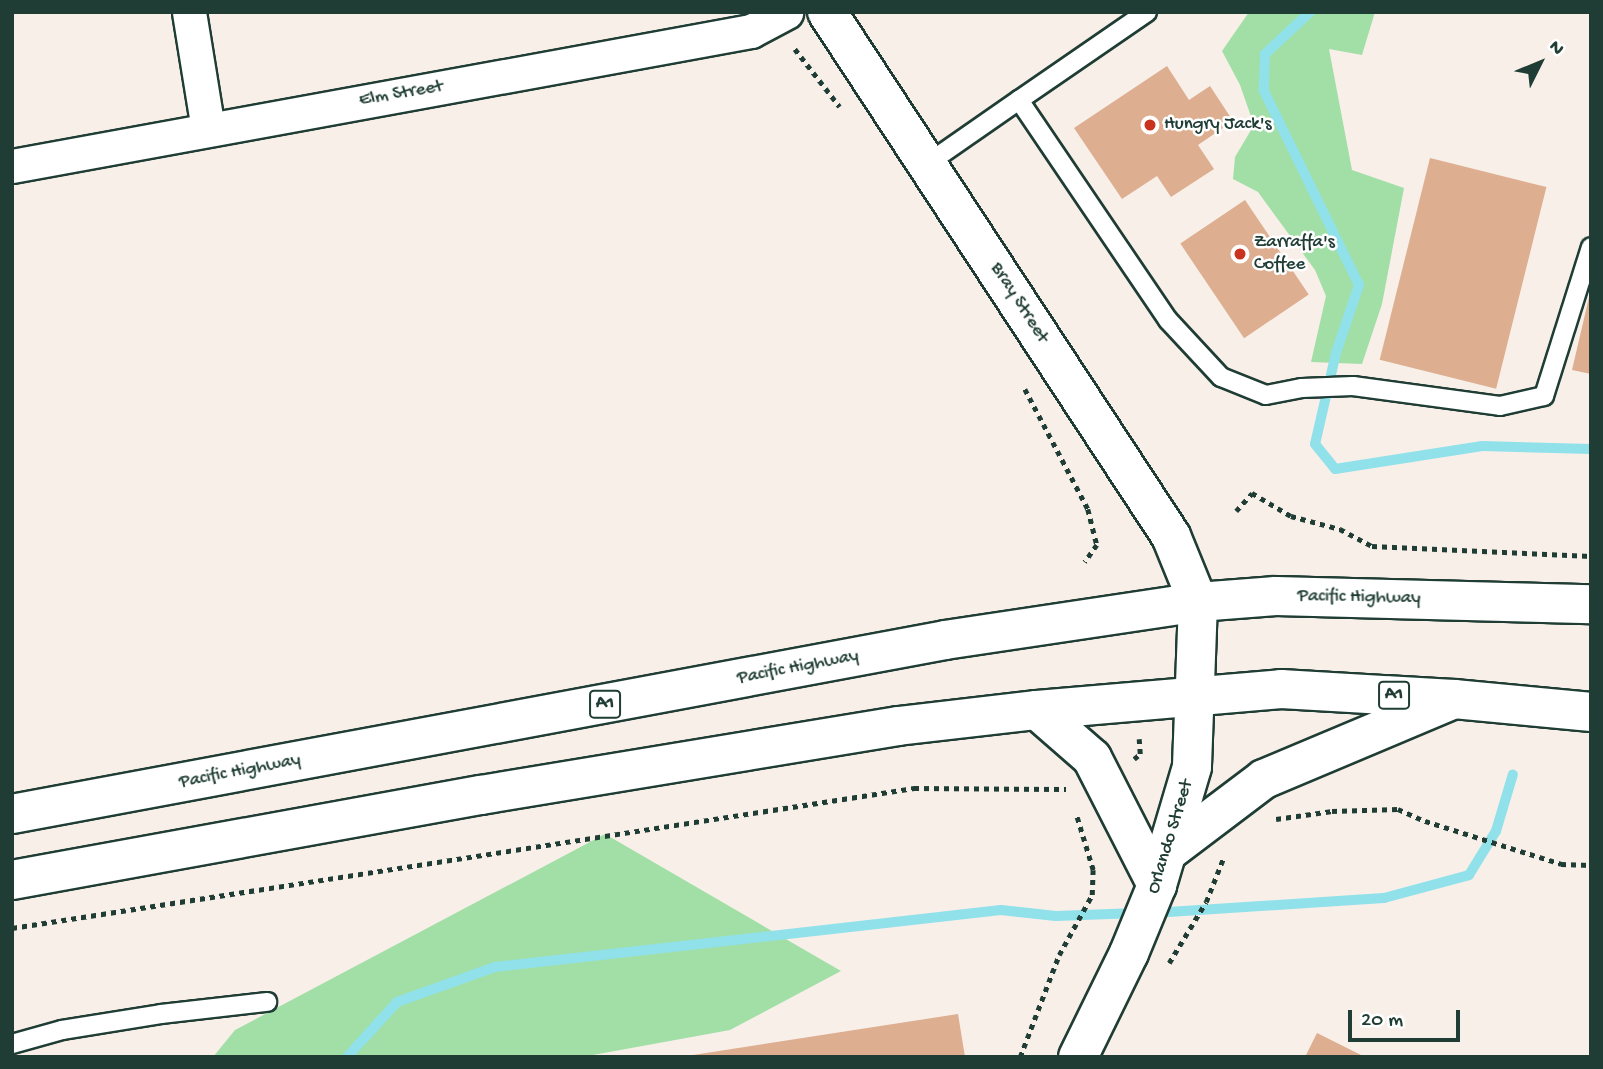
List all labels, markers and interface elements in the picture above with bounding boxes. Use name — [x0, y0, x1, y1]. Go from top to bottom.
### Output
north arrow — [1505, 28, 1575, 98]
text: N — [1543, 36, 1568, 61]
street label: Elm Street — [357, 75, 445, 113]
place label: Hungry Jack's — [1164, 114, 1272, 136]
marker: Hungry Jack's — [1142, 117, 1158, 133]
place label: Zarraffa's Coffee — [1254, 232, 1335, 276]
marker: Zarraffa's Coffee — [1232, 246, 1248, 262]
street label: Bray Street — [985, 258, 1053, 348]
street label: Pacific Highway — [1297, 586, 1421, 610]
street label: Pacific Highway — [735, 645, 861, 691]
road number: A1 — [1376, 680, 1412, 710]
road number: A1 — [588, 690, 622, 718]
street label: Pacific Highway — [177, 749, 303, 795]
street label: Orlando Street — [1143, 777, 1199, 897]
scale bar — [1351, 996, 1463, 1040]
text: 20 m — [1361, 1009, 1403, 1034]

